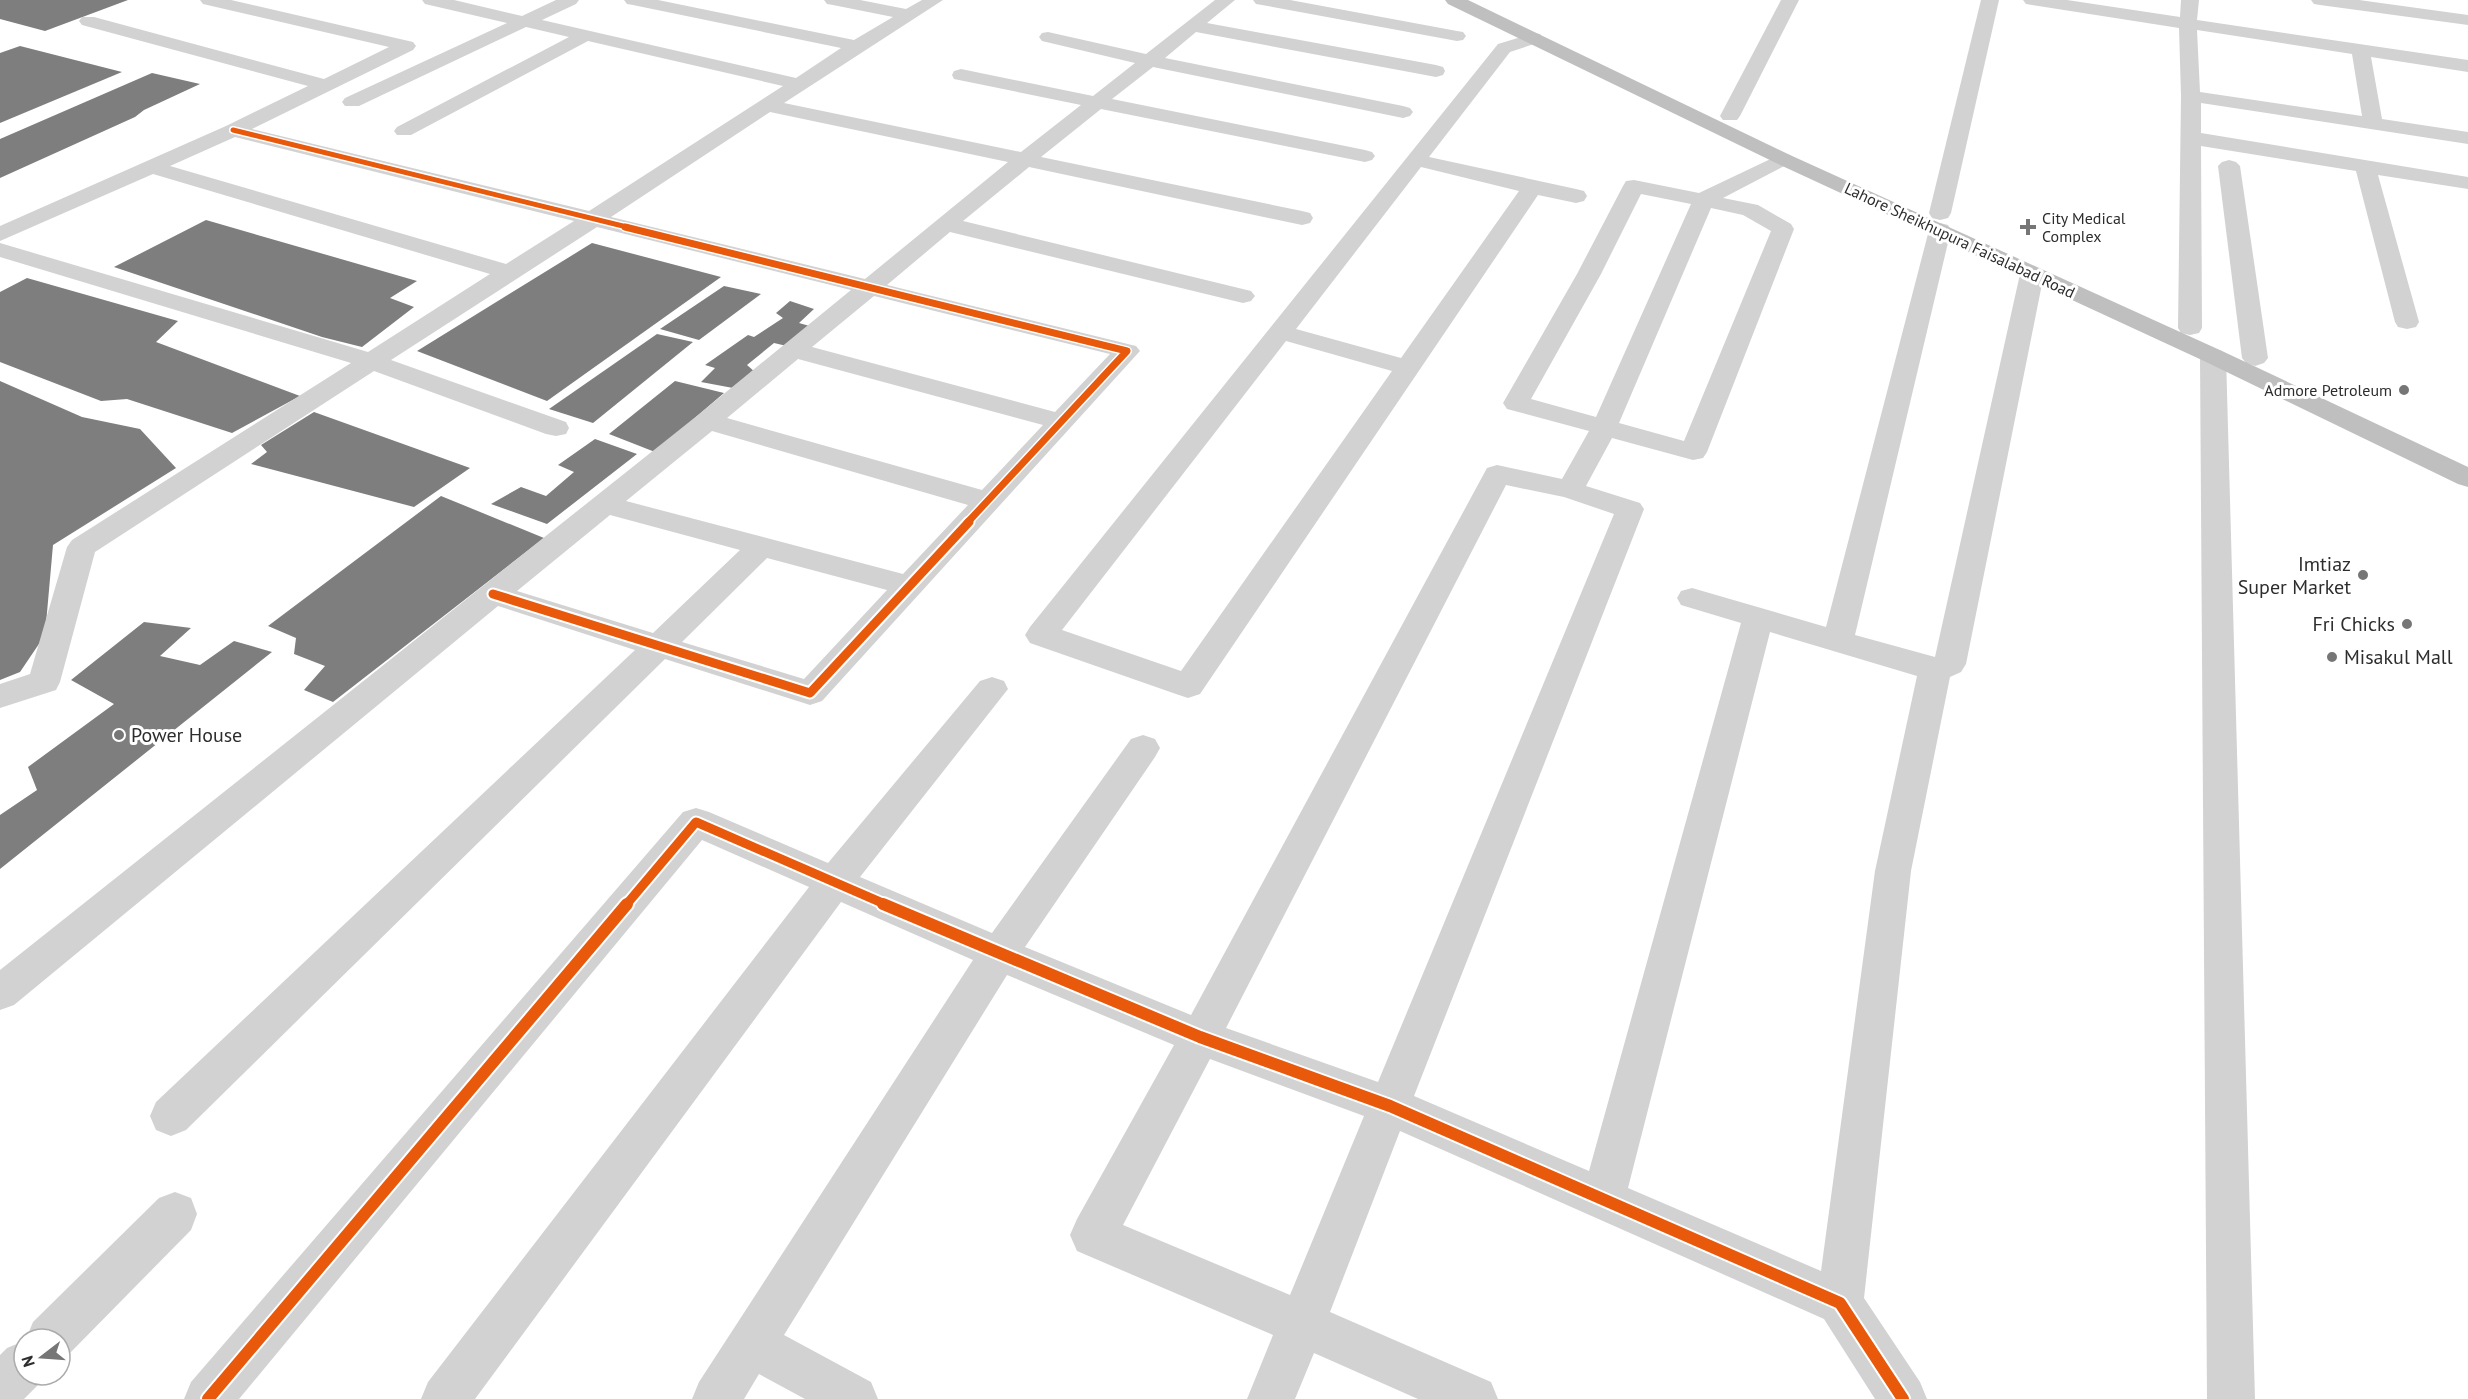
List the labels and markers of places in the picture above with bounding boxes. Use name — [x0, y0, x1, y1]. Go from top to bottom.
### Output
place label: City Medical Complex — [2042, 208, 2126, 246]
marker: City Medical Complex — [2019, 218, 2037, 236]
place label: Admore Petroleum — [2264, 380, 2392, 400]
marker: Admore Petroleum — [2397, 383, 2411, 397]
place label: Imtiaz Super Market — [2238, 551, 2351, 600]
marker: Imtiaz Super Market — [2356, 568, 2370, 582]
place label: Fri Chicks — [2312, 611, 2395, 637]
marker: Fri Chicks — [2400, 617, 2414, 631]
place label: Misakul Mall — [2344, 644, 2453, 670]
marker: Misakul Mall — [2325, 650, 2339, 664]
place label: Power House — [131, 722, 242, 748]
marker: Power House — [112, 728, 126, 742]

